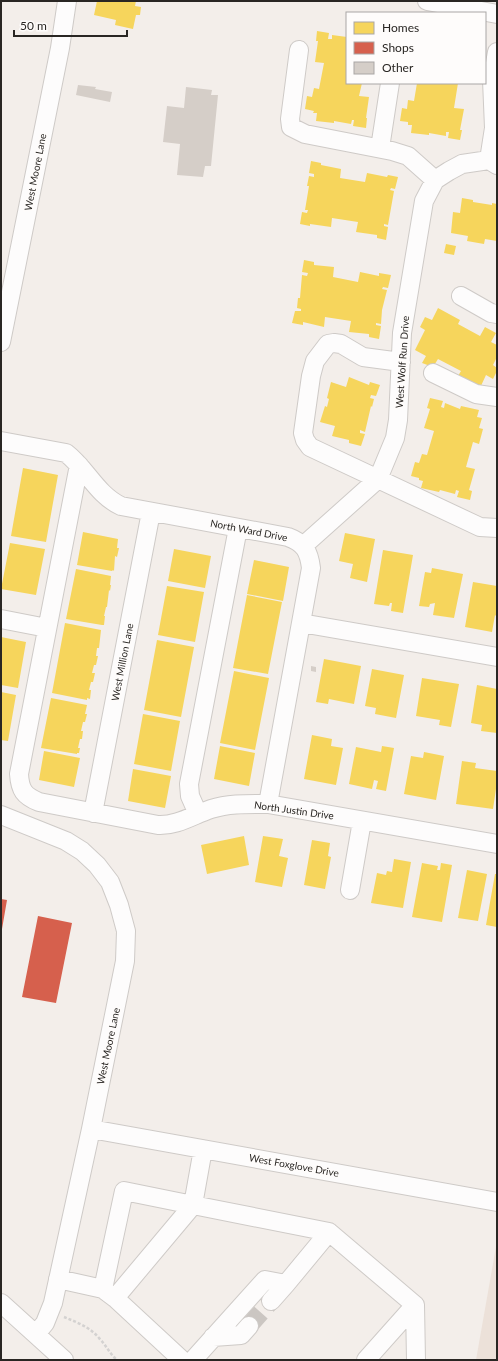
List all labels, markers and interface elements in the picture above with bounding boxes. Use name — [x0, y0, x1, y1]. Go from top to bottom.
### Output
scale bar — [14, 12, 127, 38]
legend — [346, 12, 486, 84]
text: 50 m — [20, 18, 47, 33]
text: Homes — [382, 20, 419, 35]
text: Shops — [382, 40, 414, 55]
text: Other — [382, 60, 414, 75]
street label: West Moore Lane — [22, 132, 48, 212]
street label: West Wolf Run Drive — [393, 315, 411, 409]
street label: North Ward Drive — [209, 517, 289, 543]
street label: West Million Lane — [109, 622, 135, 702]
street label: North Justin Drive — [253, 798, 335, 822]
street label: West Moore Lane — [94, 1006, 122, 1086]
street label: West Foxglove Drive — [248, 1151, 340, 1179]

